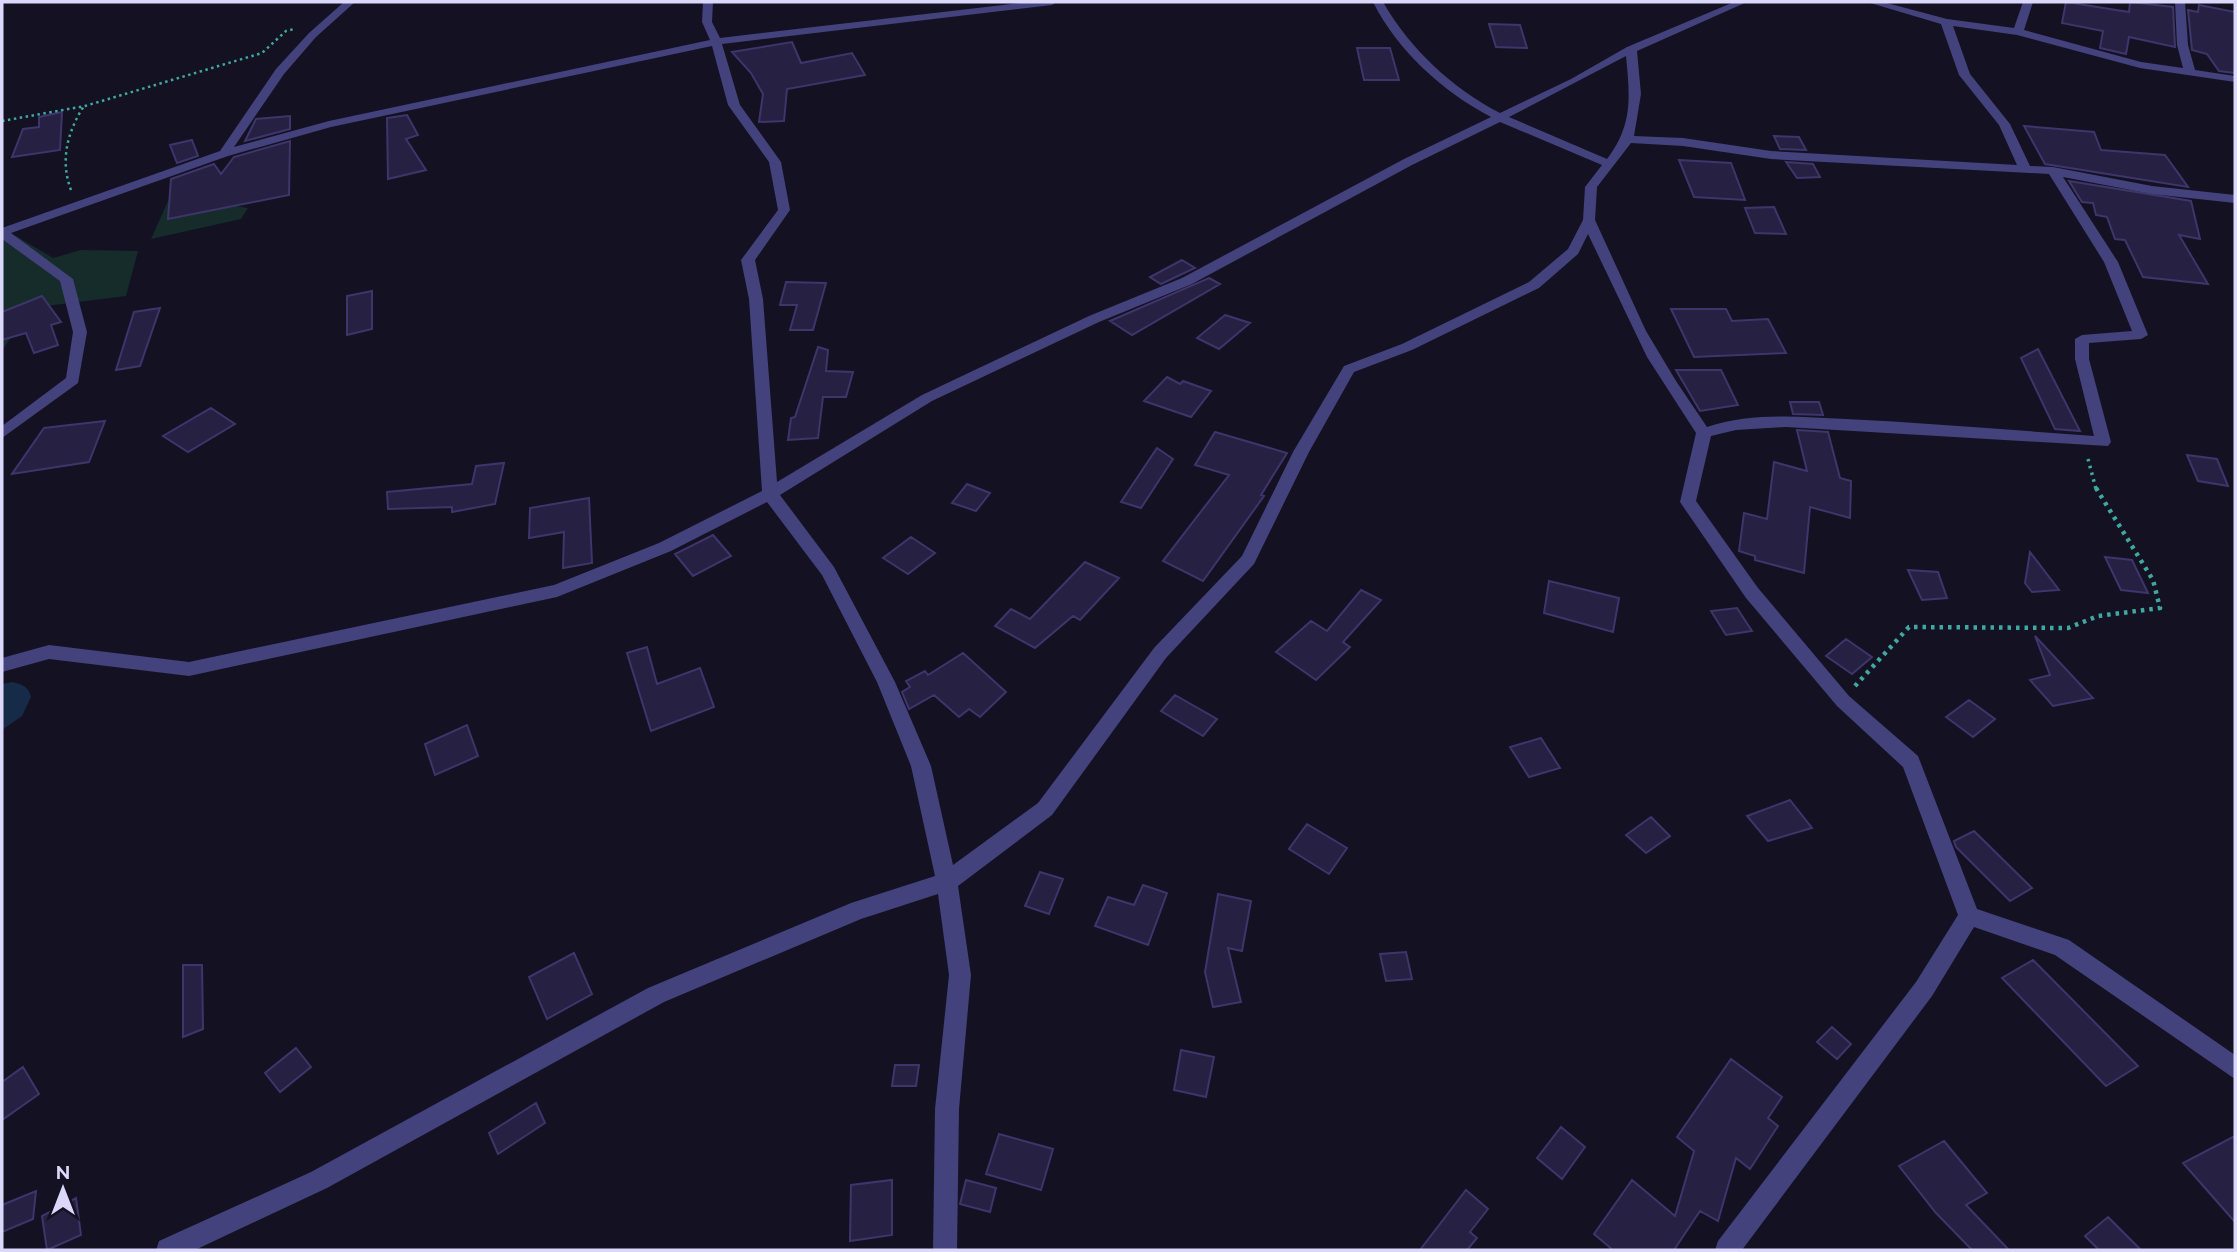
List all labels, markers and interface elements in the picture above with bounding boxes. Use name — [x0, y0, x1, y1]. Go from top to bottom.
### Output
north arrow — [28, 1154, 98, 1224]
text: N — [56, 1161, 70, 1183]

